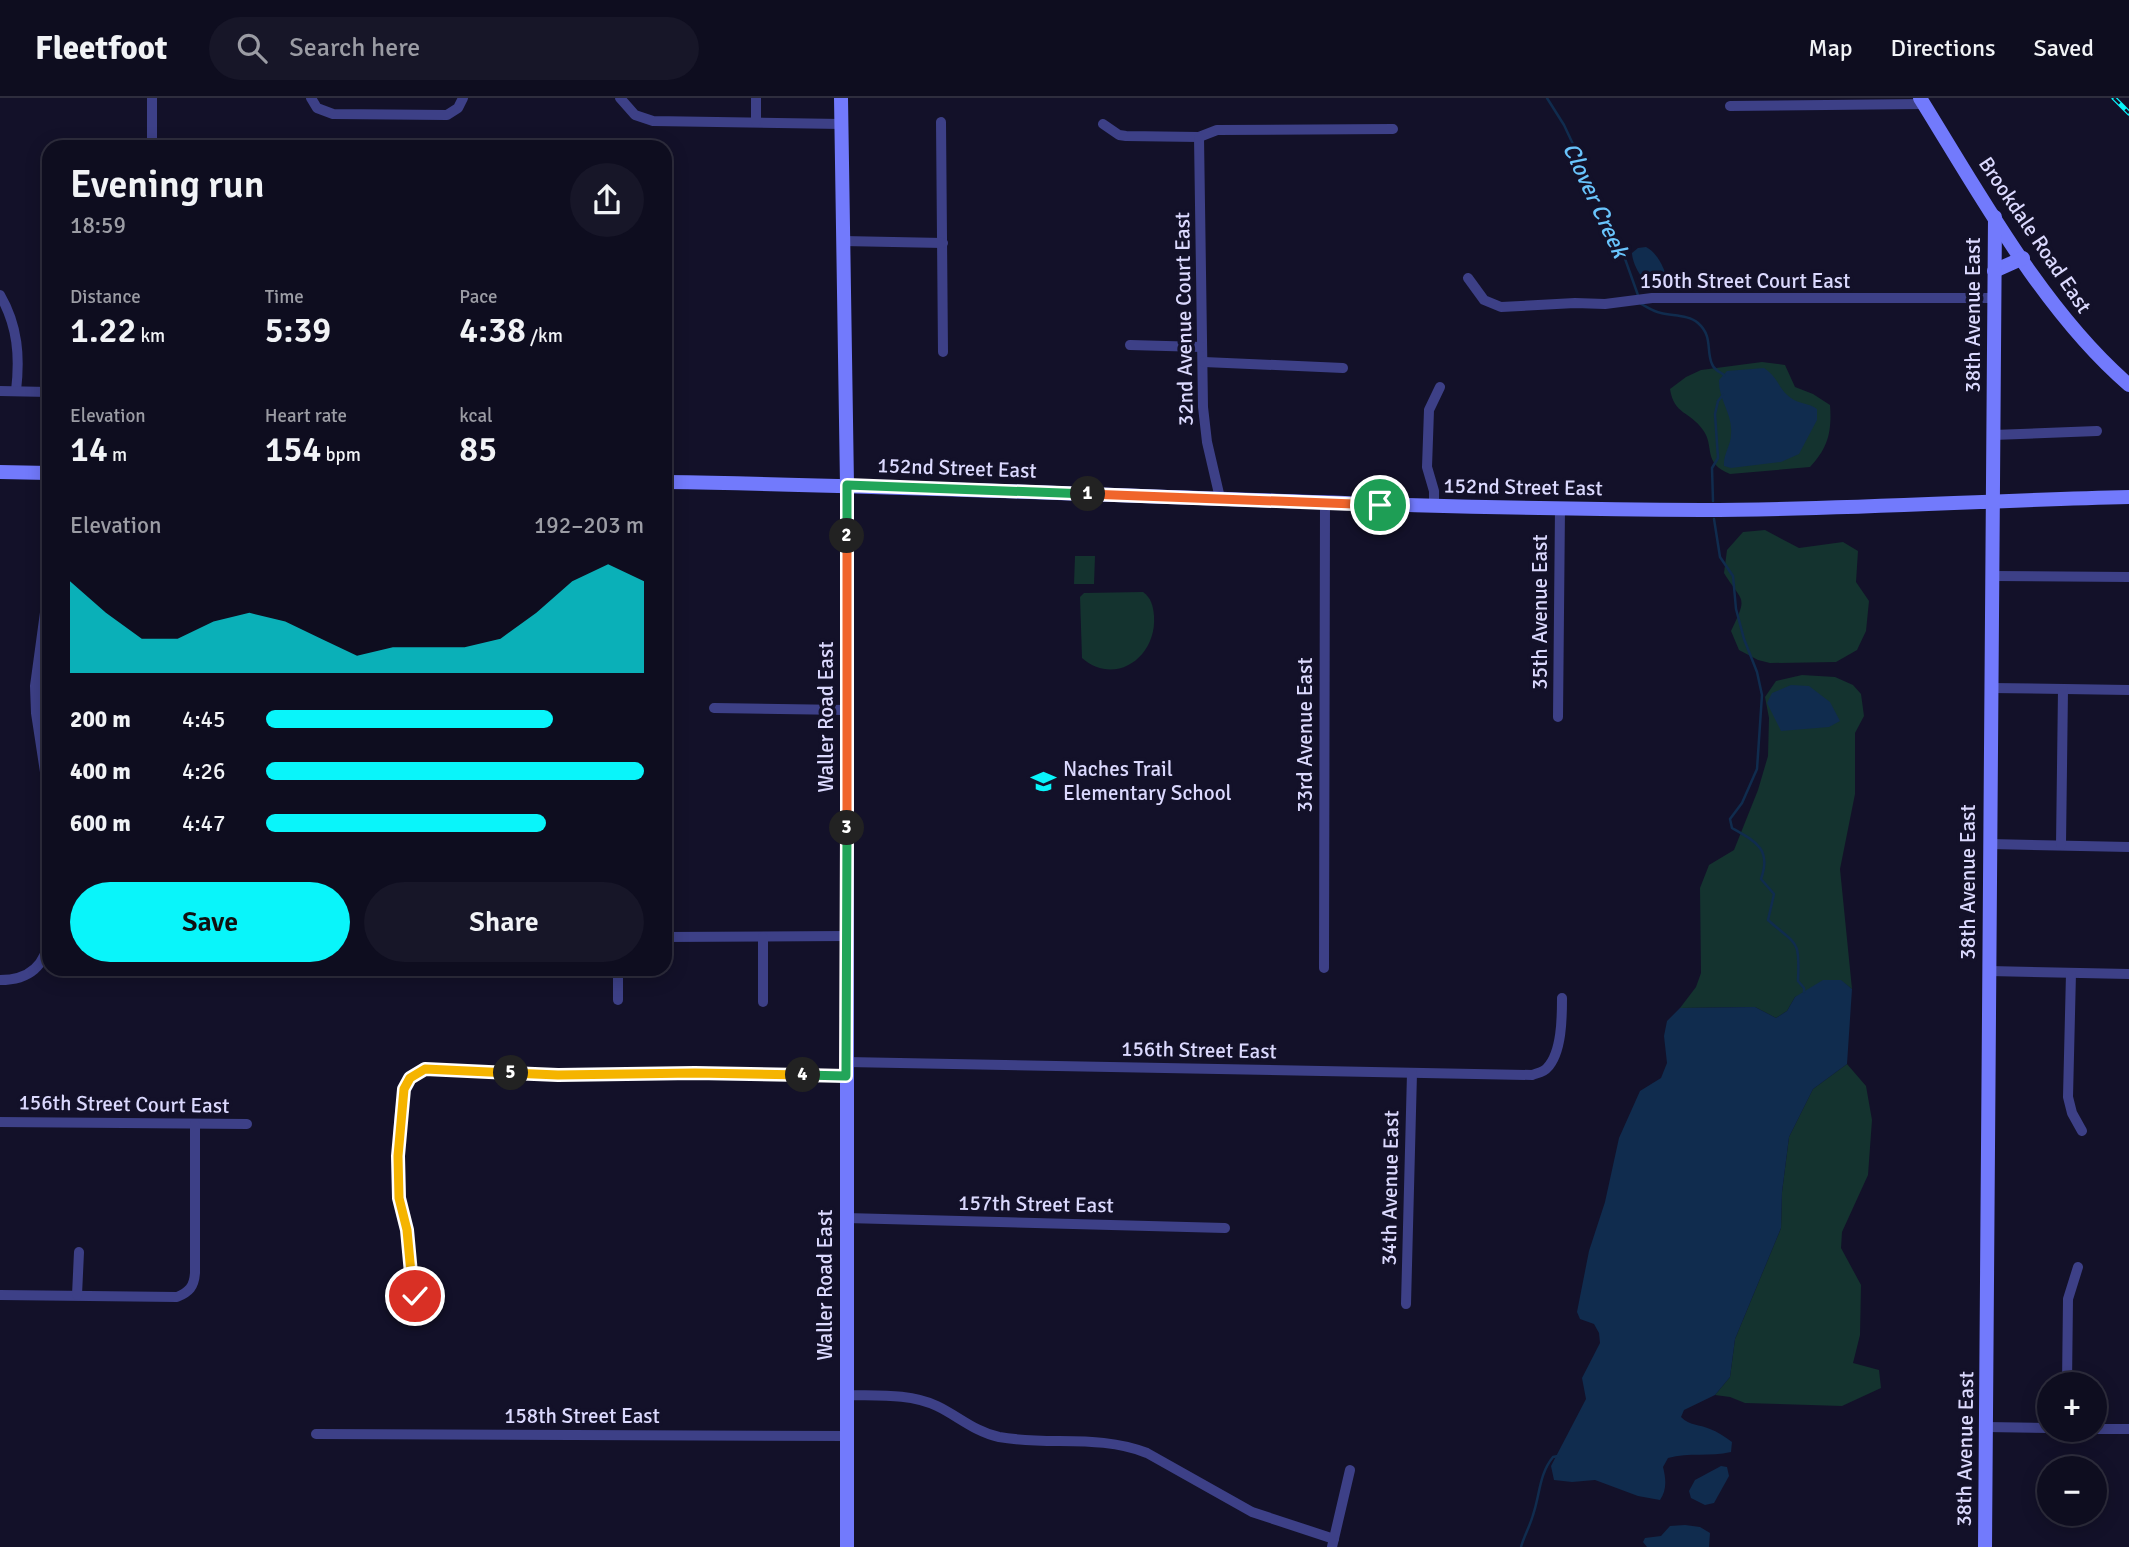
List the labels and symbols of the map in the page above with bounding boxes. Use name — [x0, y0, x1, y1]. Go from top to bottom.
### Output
water label: Clover Creek — [1556, 138, 1636, 265]
street label: Brookdale Road East — [1973, 152, 2097, 318]
street label: 32nd Avenue Court East — [1169, 212, 1199, 426]
street label: 38th Avenue East — [1960, 237, 1986, 393]
street label: 150th Street Court East — [1640, 268, 1850, 294]
street label: 152nd Street East — [877, 452, 1037, 484]
street label: 152nd Street East — [1443, 473, 1603, 501]
pin — [1350, 475, 1410, 535]
pin: 1 — [1070, 476, 1106, 512]
pin: 2 — [830, 518, 864, 554]
street label: 35th Avenue East — [1527, 534, 1553, 690]
street label: Waller Road East — [813, 642, 839, 792]
street label: 33rd Avenue East — [1292, 657, 1318, 813]
place label: Naches Trail Elementary School — [1063, 756, 1232, 806]
school or university icon: Naches Trail Elementary School — [1029, 767, 1057, 795]
street label: 38th Avenue East — [1955, 804, 1981, 960]
pin: 3 — [830, 810, 864, 846]
street label: 156th Street East — [1121, 1036, 1277, 1064]
pin: 5 — [494, 1056, 528, 1090]
pin: 4 — [786, 1058, 820, 1093]
street label: 156th Street Court East — [18, 1089, 230, 1119]
street label: 34th Avenue East — [1376, 1110, 1404, 1266]
street label: 157th Street East — [958, 1190, 1114, 1218]
street label: Waller Road East — [812, 1210, 838, 1360]
pin — [385, 1266, 445, 1326]
street label: 38th Avenue East — [1951, 1371, 1979, 1527]
street label: 158th Street East — [504, 1403, 660, 1429]

